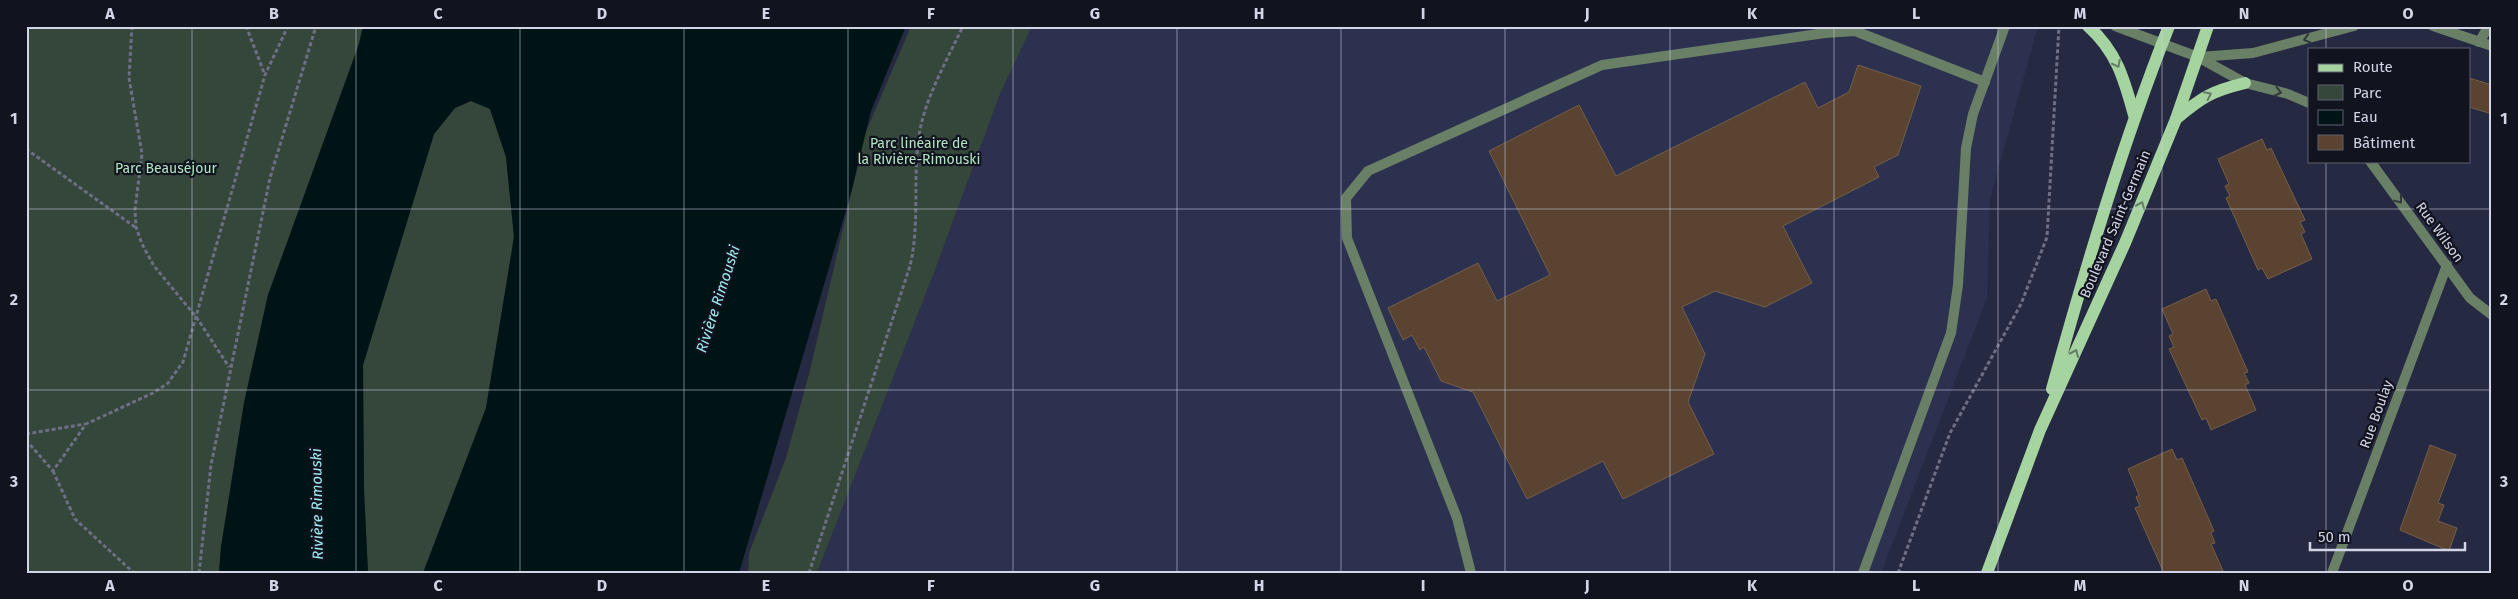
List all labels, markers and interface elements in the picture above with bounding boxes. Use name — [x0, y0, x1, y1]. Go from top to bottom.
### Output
text: A — [104, 4, 115, 23]
text: B — [269, 4, 279, 23]
text: C — [433, 4, 443, 23]
text: D — [597, 4, 607, 23]
text: E — [762, 4, 770, 23]
text: F — [927, 4, 935, 23]
text: G — [1090, 4, 1100, 23]
text: H — [1254, 4, 1264, 23]
text: I — [1421, 4, 1425, 23]
text: J — [1583, 4, 1590, 23]
text: K — [1747, 4, 1758, 23]
text: L — [1912, 4, 1920, 23]
text: M — [2074, 4, 2087, 23]
text: N — [2239, 4, 2249, 23]
text: O — [2402, 4, 2414, 23]
one-way arrow — [2302, 33, 2311, 44]
legend — [2308, 48, 2470, 162]
text: Route — [2353, 58, 2393, 76]
one-way arrow — [2111, 59, 2121, 68]
text: Parc — [2353, 84, 2382, 102]
one-way arrow — [2273, 86, 2281, 96]
one-way arrow — [2202, 91, 2211, 101]
text: Eau — [2353, 108, 2378, 126]
text: 1 — [10, 109, 18, 128]
text: 1 — [2500, 109, 2508, 128]
text: Bâtiment — [2353, 134, 2416, 152]
park label: Parc linéaire de la Rivière-Rimouski — [858, 135, 980, 168]
street label: Boulevard Saint-Germain — [2077, 148, 2154, 301]
park label: Parc Beauséjour — [115, 160, 218, 177]
one-way arrow — [2393, 194, 2402, 204]
street label: Rue Wilson — [2412, 199, 2467, 266]
one-way arrow — [2134, 201, 2145, 210]
water label: Rivière Rimouski — [692, 243, 744, 355]
text: 2 — [10, 290, 18, 309]
text: 2 — [2500, 290, 2508, 309]
one-way arrow — [2068, 349, 2079, 358]
street label: Rue Boulay — [2356, 378, 2397, 450]
water label: Rivière Rimouski — [307, 448, 327, 560]
text: 3 — [9, 472, 18, 491]
text: 3 — [2499, 472, 2508, 491]
scale bar — [2310, 519, 2466, 551]
text: 50 m — [2318, 528, 2351, 546]
text: A — [104, 576, 115, 595]
text: B — [269, 576, 279, 595]
text: C — [433, 576, 443, 595]
text: D — [597, 576, 607, 595]
text: E — [762, 576, 770, 595]
text: F — [927, 576, 935, 595]
text: G — [1090, 576, 1100, 595]
text: H — [1254, 576, 1264, 595]
text: I — [1421, 576, 1425, 595]
text: J — [1583, 576, 1590, 595]
text: K — [1747, 576, 1758, 595]
text: L — [1912, 576, 1920, 595]
text: M — [2074, 576, 2087, 595]
text: N — [2239, 576, 2249, 595]
text: O — [2402, 576, 2414, 595]

